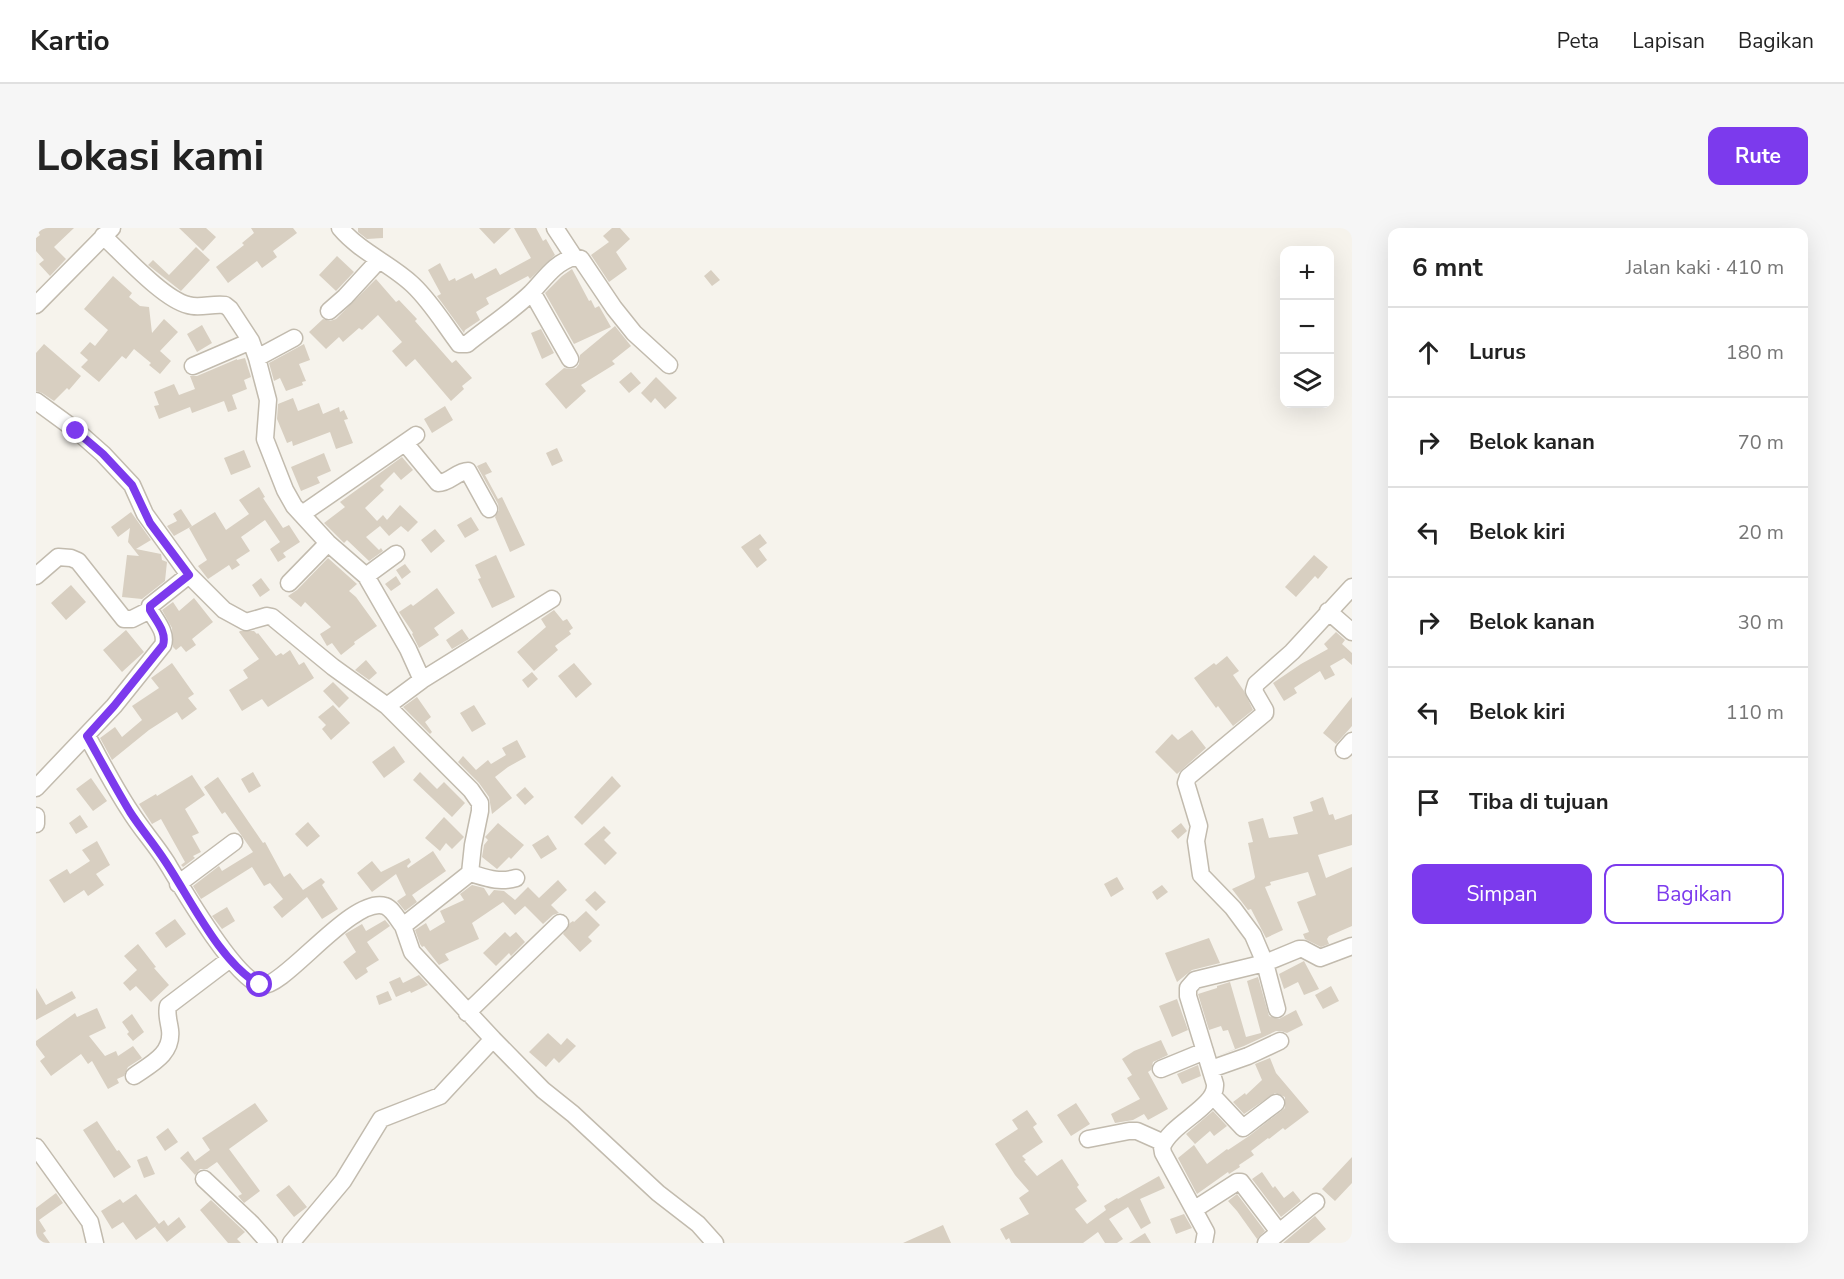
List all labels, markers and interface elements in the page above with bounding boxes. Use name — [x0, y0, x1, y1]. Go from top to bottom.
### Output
text: Kartio — [30, 22, 110, 60]
text: Peta — [1557, 27, 1599, 55]
text: Lapisan — [1632, 27, 1705, 55]
text: Bagikan — [1738, 27, 1814, 55]
button: Rute — [1708, 127, 1808, 185]
text: Lokasi kami — [36, 128, 264, 185]
map controls — [1280, 246, 1334, 408]
button: + — [1280, 246, 1334, 300]
text: 6 mnt — [1412, 250, 1483, 285]
text: Jalan kaki · 410 m — [1626, 254, 1784, 281]
button: − — [1280, 300, 1334, 354]
icon: ahead — [1412, 336, 1445, 369]
text: Lurus — [1469, 337, 1526, 367]
text: 180 m — [1726, 339, 1784, 366]
button: layers — [1280, 354, 1334, 408]
route end — [62, 417, 88, 443]
icon: right — [1412, 426, 1445, 459]
text: Belok kanan — [1469, 427, 1595, 457]
text: 70 m — [1738, 429, 1784, 456]
icon: left — [1412, 516, 1445, 549]
text: Belok kiri — [1469, 517, 1565, 547]
text: 20 m — [1738, 519, 1784, 546]
icon: right — [1412, 606, 1445, 639]
text: Belok kanan — [1469, 607, 1595, 637]
text: 30 m — [1738, 609, 1784, 636]
icon: left — [1412, 696, 1445, 729]
text: Belok kiri — [1469, 697, 1565, 727]
text: 110 m — [1726, 699, 1784, 726]
icon: arrive — [1412, 786, 1445, 819]
text: Tiba di tujuan — [1469, 787, 1609, 817]
button: Simpan — [1412, 864, 1592, 924]
button: Bagikan — [1604, 864, 1784, 924]
route start — [246, 971, 272, 997]

